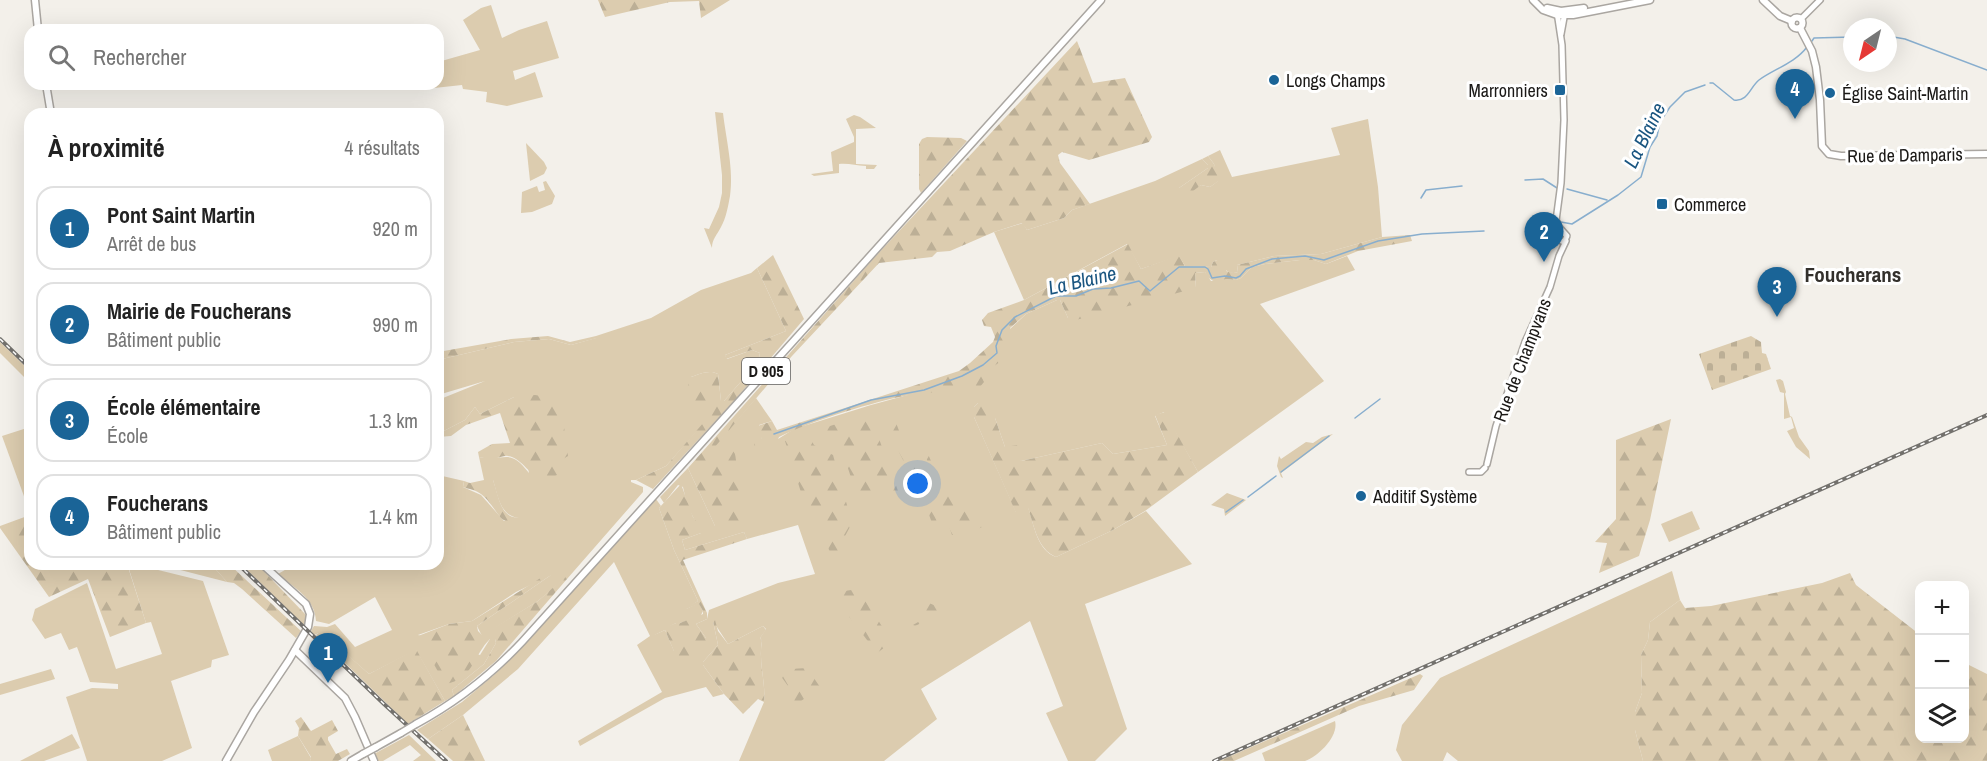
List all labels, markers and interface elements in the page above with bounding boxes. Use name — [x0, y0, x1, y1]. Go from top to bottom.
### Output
north arrow — [1843, 18, 1897, 72]
search box — [24, 24, 444, 90]
icon: search — [45, 41, 78, 74]
text: Rechercher — [93, 42, 186, 72]
place label: Longs Champs — [1286, 68, 1385, 93]
pin: 4 — [1776, 70, 1814, 119]
marker: Longs Champs — [1267, 73, 1281, 87]
place label: Marronniers — [1468, 78, 1548, 103]
place label: Église Saint-Martin — [1842, 81, 1968, 106]
marker: Marronniers — [1553, 83, 1567, 97]
marker: Église Saint-Martin — [1823, 86, 1837, 100]
water label: La Blaine — [1617, 98, 1671, 172]
text: À proximité — [48, 130, 165, 165]
text: 4 résultats — [344, 134, 420, 161]
street label: Rue de Damparis — [1847, 141, 1963, 169]
place label: Commerce — [1674, 192, 1746, 217]
marker: Commerce — [1655, 197, 1669, 211]
text: Pont Saint Martin — [107, 200, 255, 230]
pin: 2 — [1524, 212, 1564, 262]
text: 1 — [65, 215, 74, 242]
text: 920 m — [372, 215, 418, 242]
text: Arrêt de bus — [107, 230, 196, 257]
water label: La Blaine — [1045, 259, 1119, 301]
district label: Foucherans — [1805, 260, 1901, 289]
pin: 3 — [1758, 268, 1796, 317]
street label: Rue de Champvans — [1487, 295, 1557, 425]
text: Mairie de Foucherans — [107, 296, 292, 326]
text: 2 — [65, 311, 74, 338]
text: 990 m — [372, 311, 418, 338]
text: Bâtiment public — [107, 326, 221, 353]
road number: D 905 — [742, 358, 790, 384]
text: École élémentaire — [107, 392, 260, 422]
text: 3 — [65, 407, 74, 434]
text: 1.3 km — [369, 407, 418, 434]
text: École — [107, 422, 148, 449]
your location — [903, 469, 932, 498]
place label: Additif Système — [1372, 484, 1477, 509]
text: Foucherans — [107, 488, 208, 518]
marker: Additif Système — [1354, 489, 1368, 503]
text: 4 — [65, 503, 74, 530]
text: 1.4 km — [369, 503, 418, 530]
text: Bâtiment public — [107, 518, 221, 545]
map controls — [1915, 581, 1969, 743]
button: + — [1915, 581, 1969, 635]
pin: 1 — [308, 634, 348, 683]
button: − — [1915, 635, 1969, 689]
button: layers — [1915, 689, 1969, 743]

